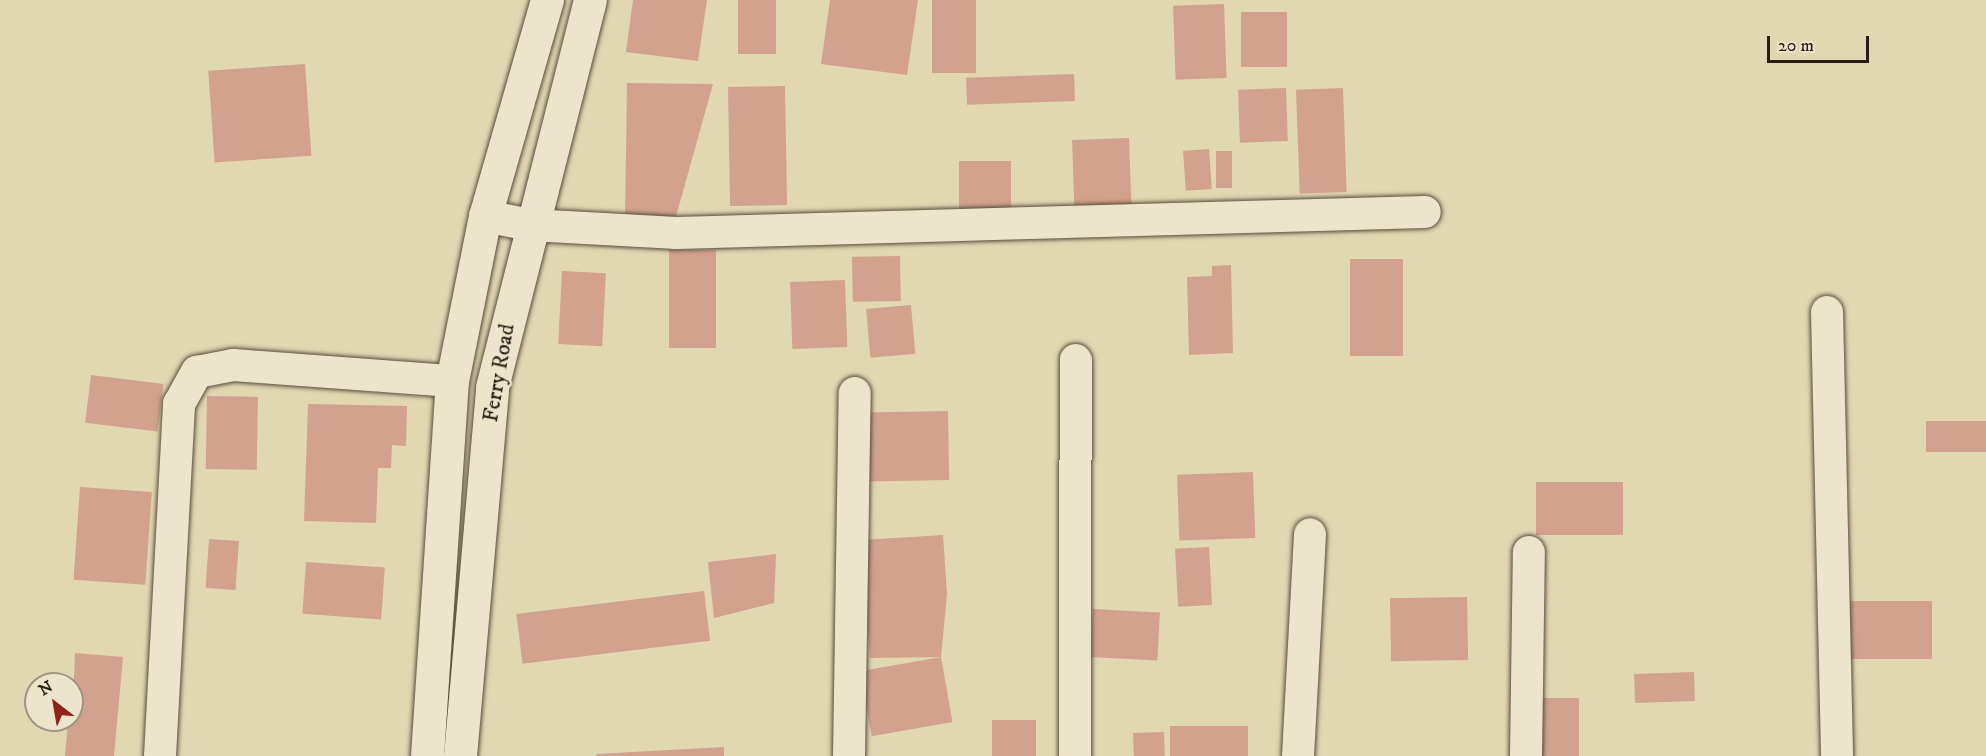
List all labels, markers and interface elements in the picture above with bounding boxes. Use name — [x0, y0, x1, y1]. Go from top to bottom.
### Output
scale bar — [1770, 24, 1872, 62]
text: 20 m — [1778, 35, 1814, 57]
street label: Ferry Road — [477, 322, 521, 424]
north arrow — [24, 672, 84, 732]
text: N — [35, 676, 57, 700]

